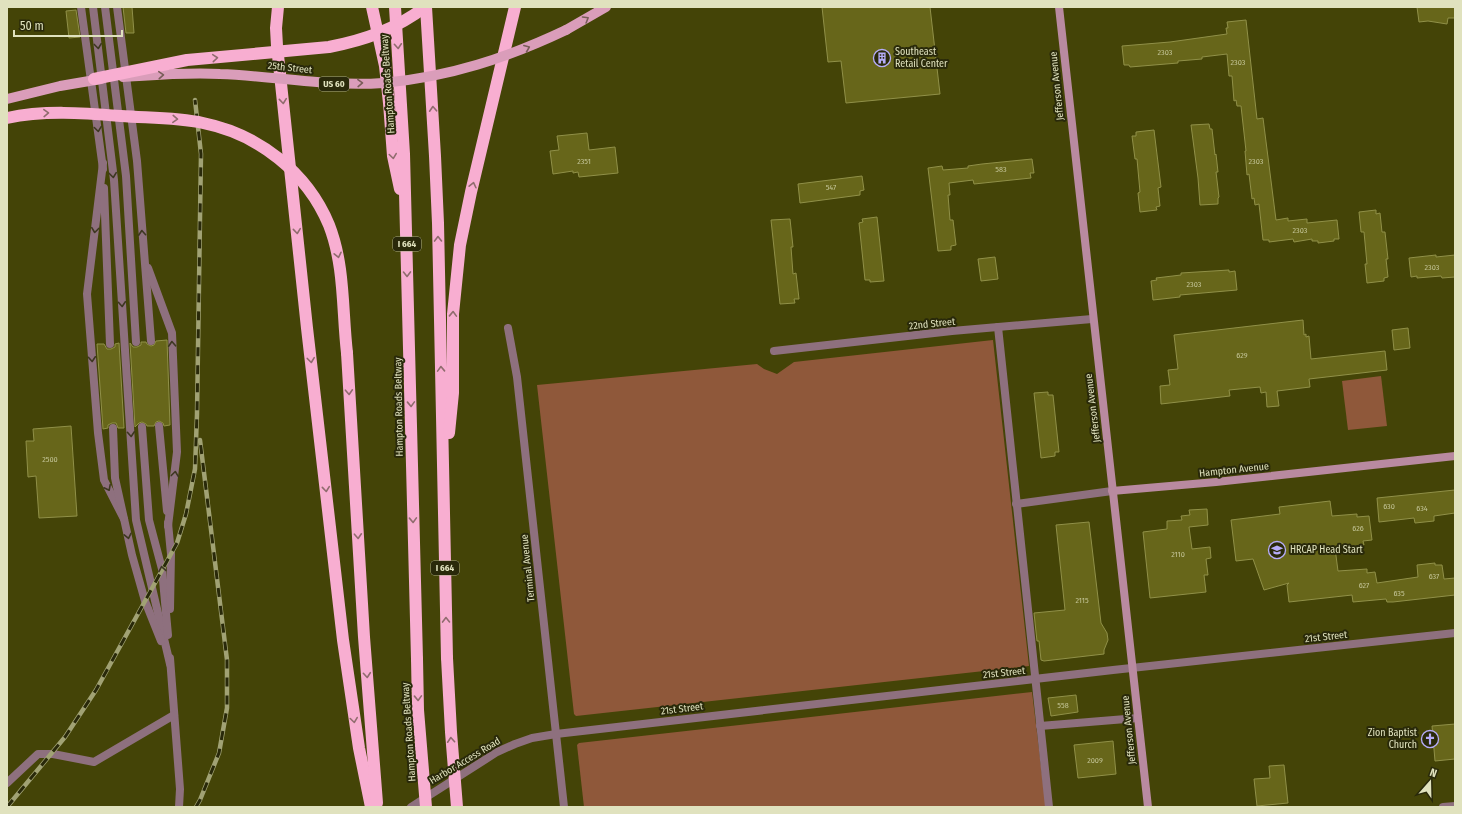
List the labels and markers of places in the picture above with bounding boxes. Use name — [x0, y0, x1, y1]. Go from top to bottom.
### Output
place label: Southeast Retail Center — [895, 46, 948, 70]
building icon: Southeast Retail Center — [872, 48, 892, 68]
school or university icon: HRCAP Head Start — [1267, 540, 1287, 560]
place label: HRCAP Head Start — [1290, 544, 1363, 556]
place label: Zion Baptist Church — [1368, 727, 1418, 751]
church icon: Zion Baptist Church — [1420, 729, 1440, 749]

